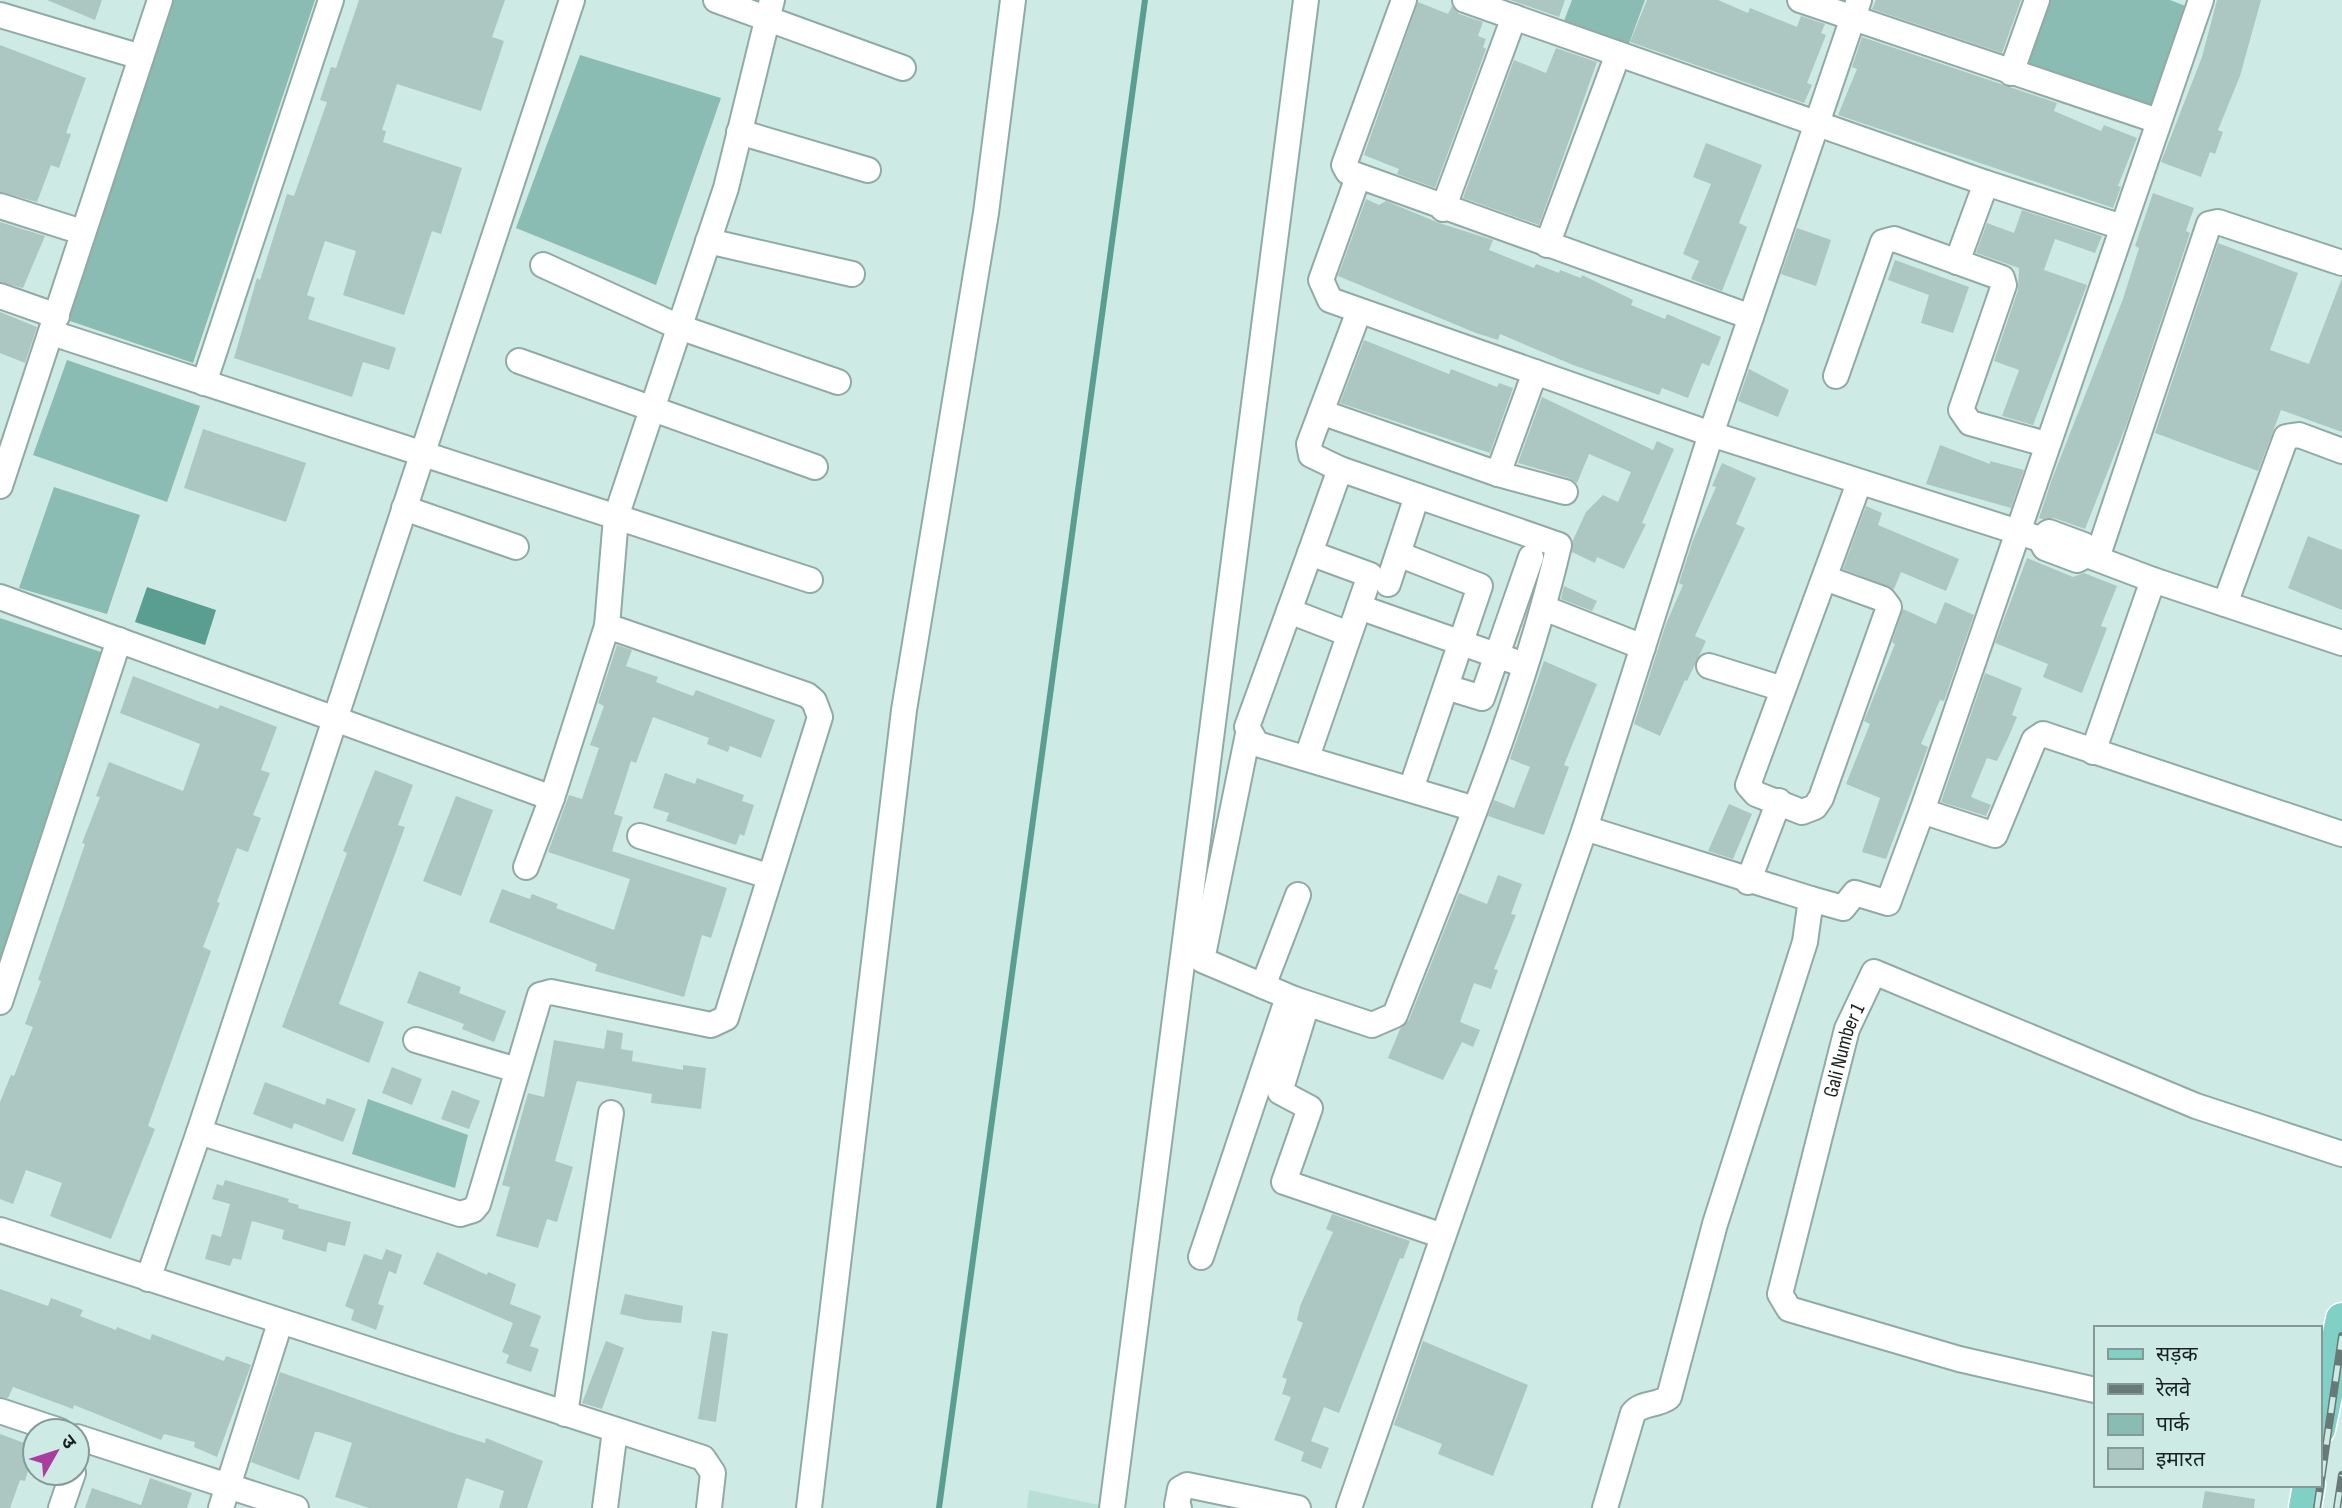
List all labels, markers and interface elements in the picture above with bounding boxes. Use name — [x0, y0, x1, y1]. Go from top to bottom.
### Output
street label: Gali Number 1 — [1818, 999, 1871, 1100]
legend — [2094, 1326, 2321, 1487]
text: सड़क — [2156, 1342, 2198, 1367]
text: रेलवे — [2155, 1377, 2191, 1402]
text: पार्क — [2156, 1412, 2190, 1437]
north arrow — [21, 1417, 91, 1487]
text: उ — [56, 1431, 81, 1454]
text: इमारत — [2156, 1447, 2206, 1472]

